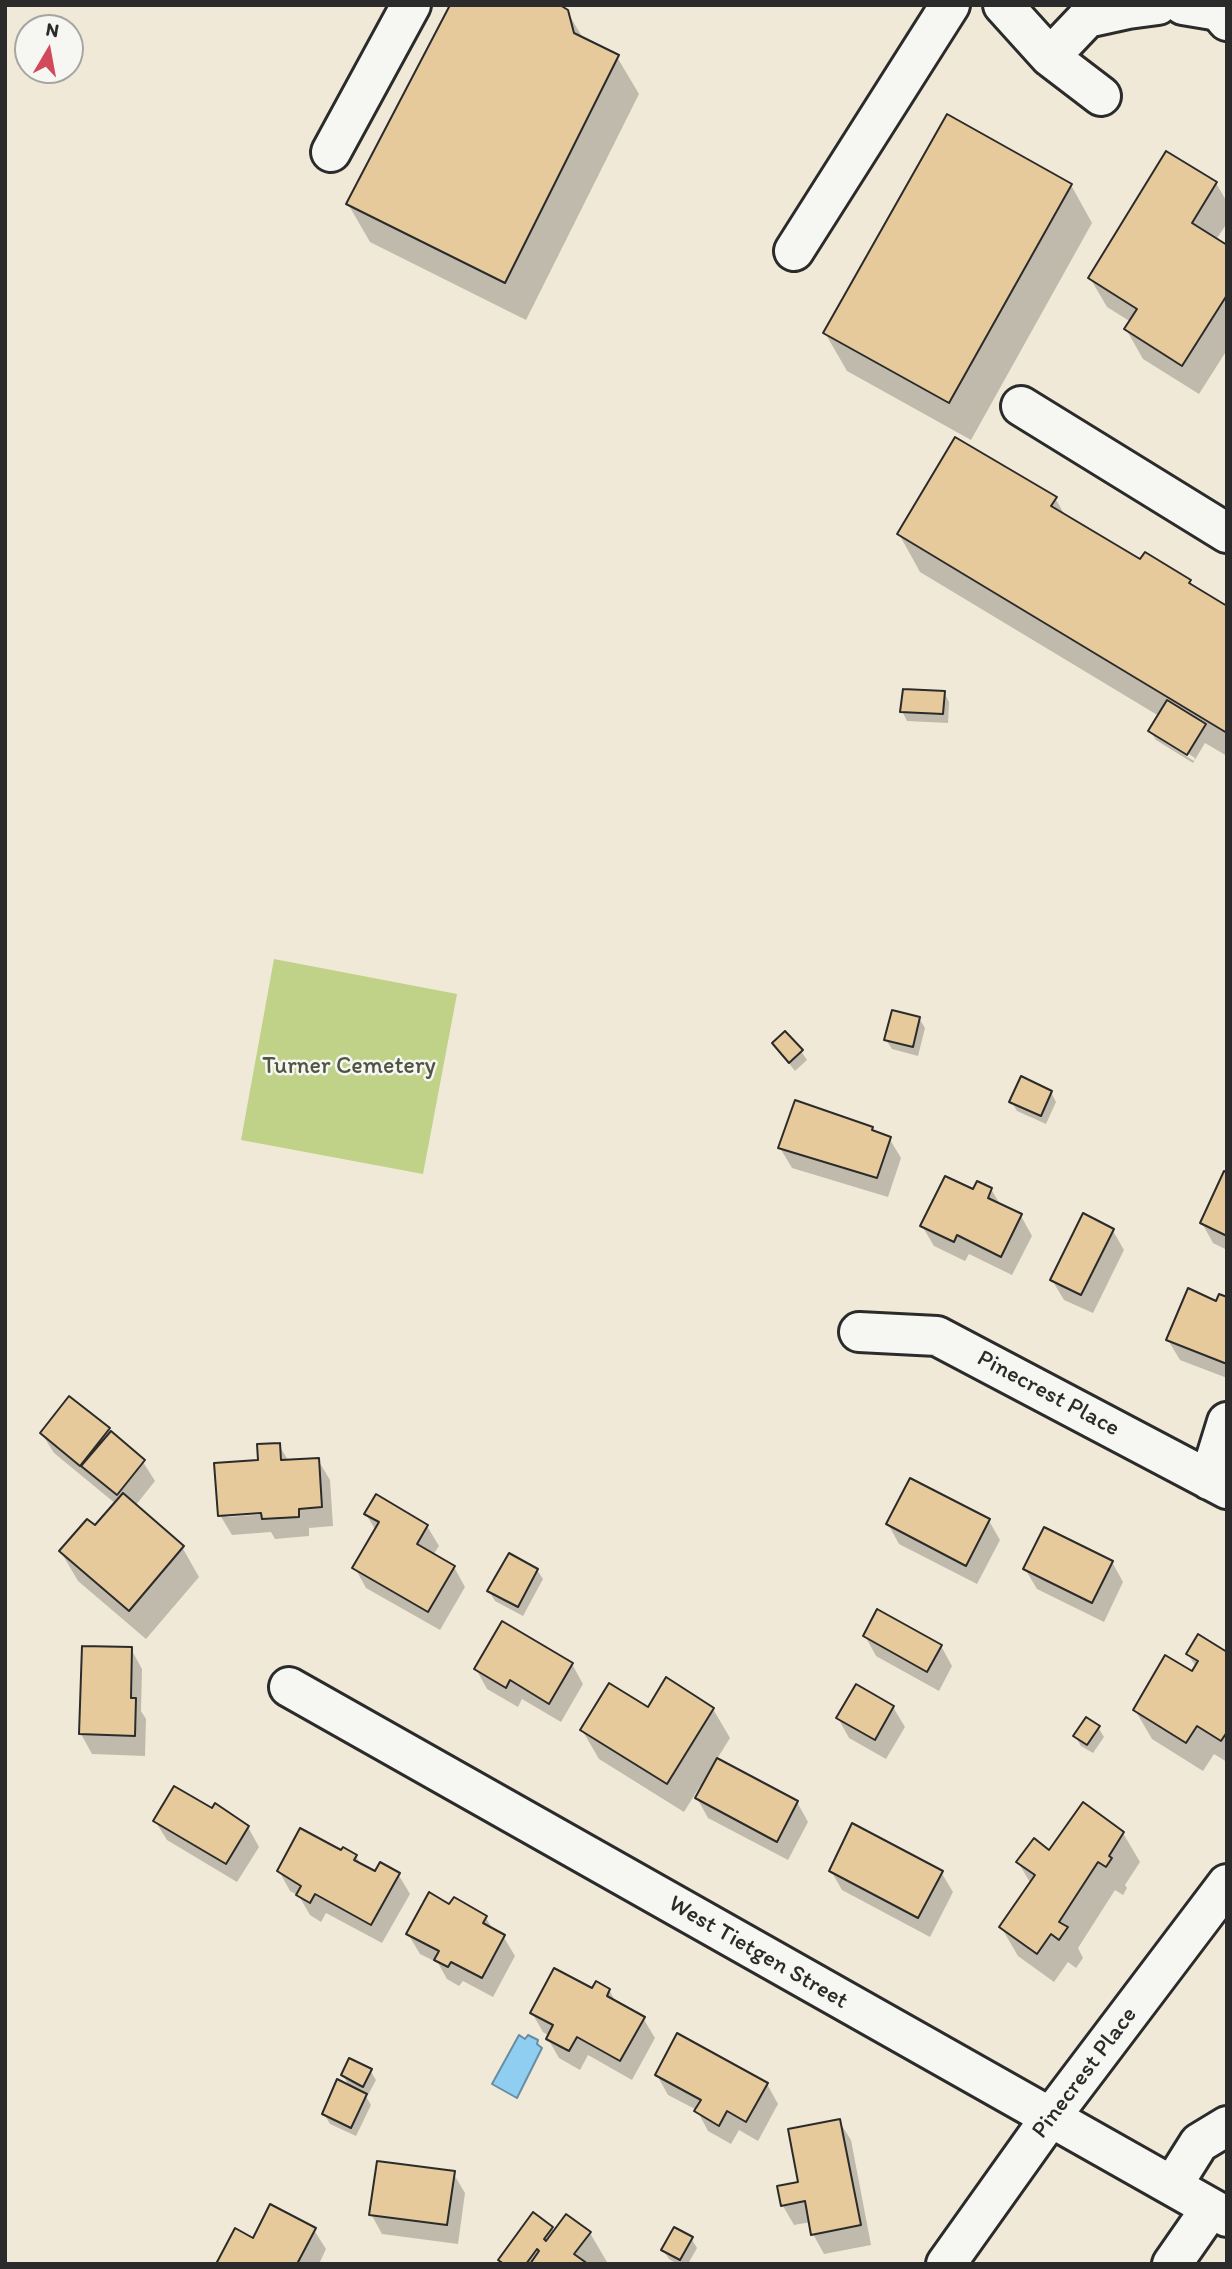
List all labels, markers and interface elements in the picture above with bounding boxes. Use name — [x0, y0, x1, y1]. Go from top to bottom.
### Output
north arrow — [14, 14, 84, 84]
text: N — [44, 17, 61, 42]
park label: Turner Cemetery — [262, 1053, 436, 1081]
street label: Pinecrest Place — [972, 1344, 1124, 1444]
street label: West Tietgen Street — [663, 1890, 853, 2016]
street label: Pinecrest Place — [1026, 2002, 1144, 2144]

